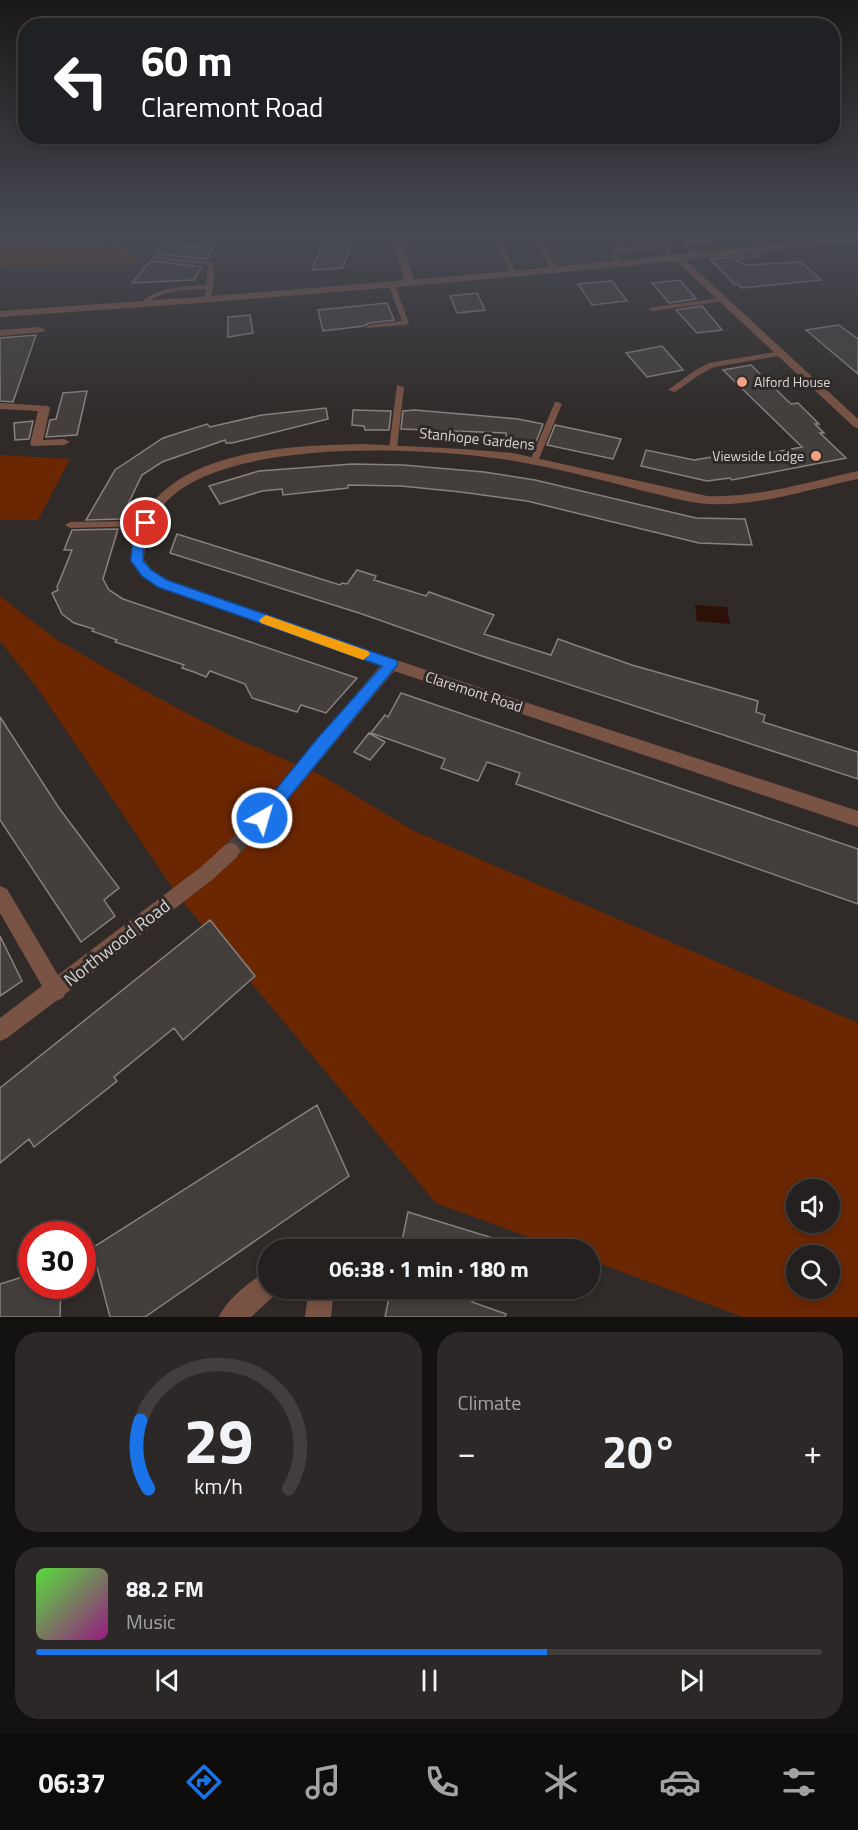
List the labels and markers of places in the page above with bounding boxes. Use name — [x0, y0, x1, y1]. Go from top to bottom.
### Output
place label: Alford House — [754, 371, 830, 392]
marker: Alford House — [735, 375, 749, 389]
place label: Viewside Lodge — [712, 445, 804, 466]
marker: Viewside Lodge — [809, 449, 823, 463]
pin — [120, 497, 171, 548]

